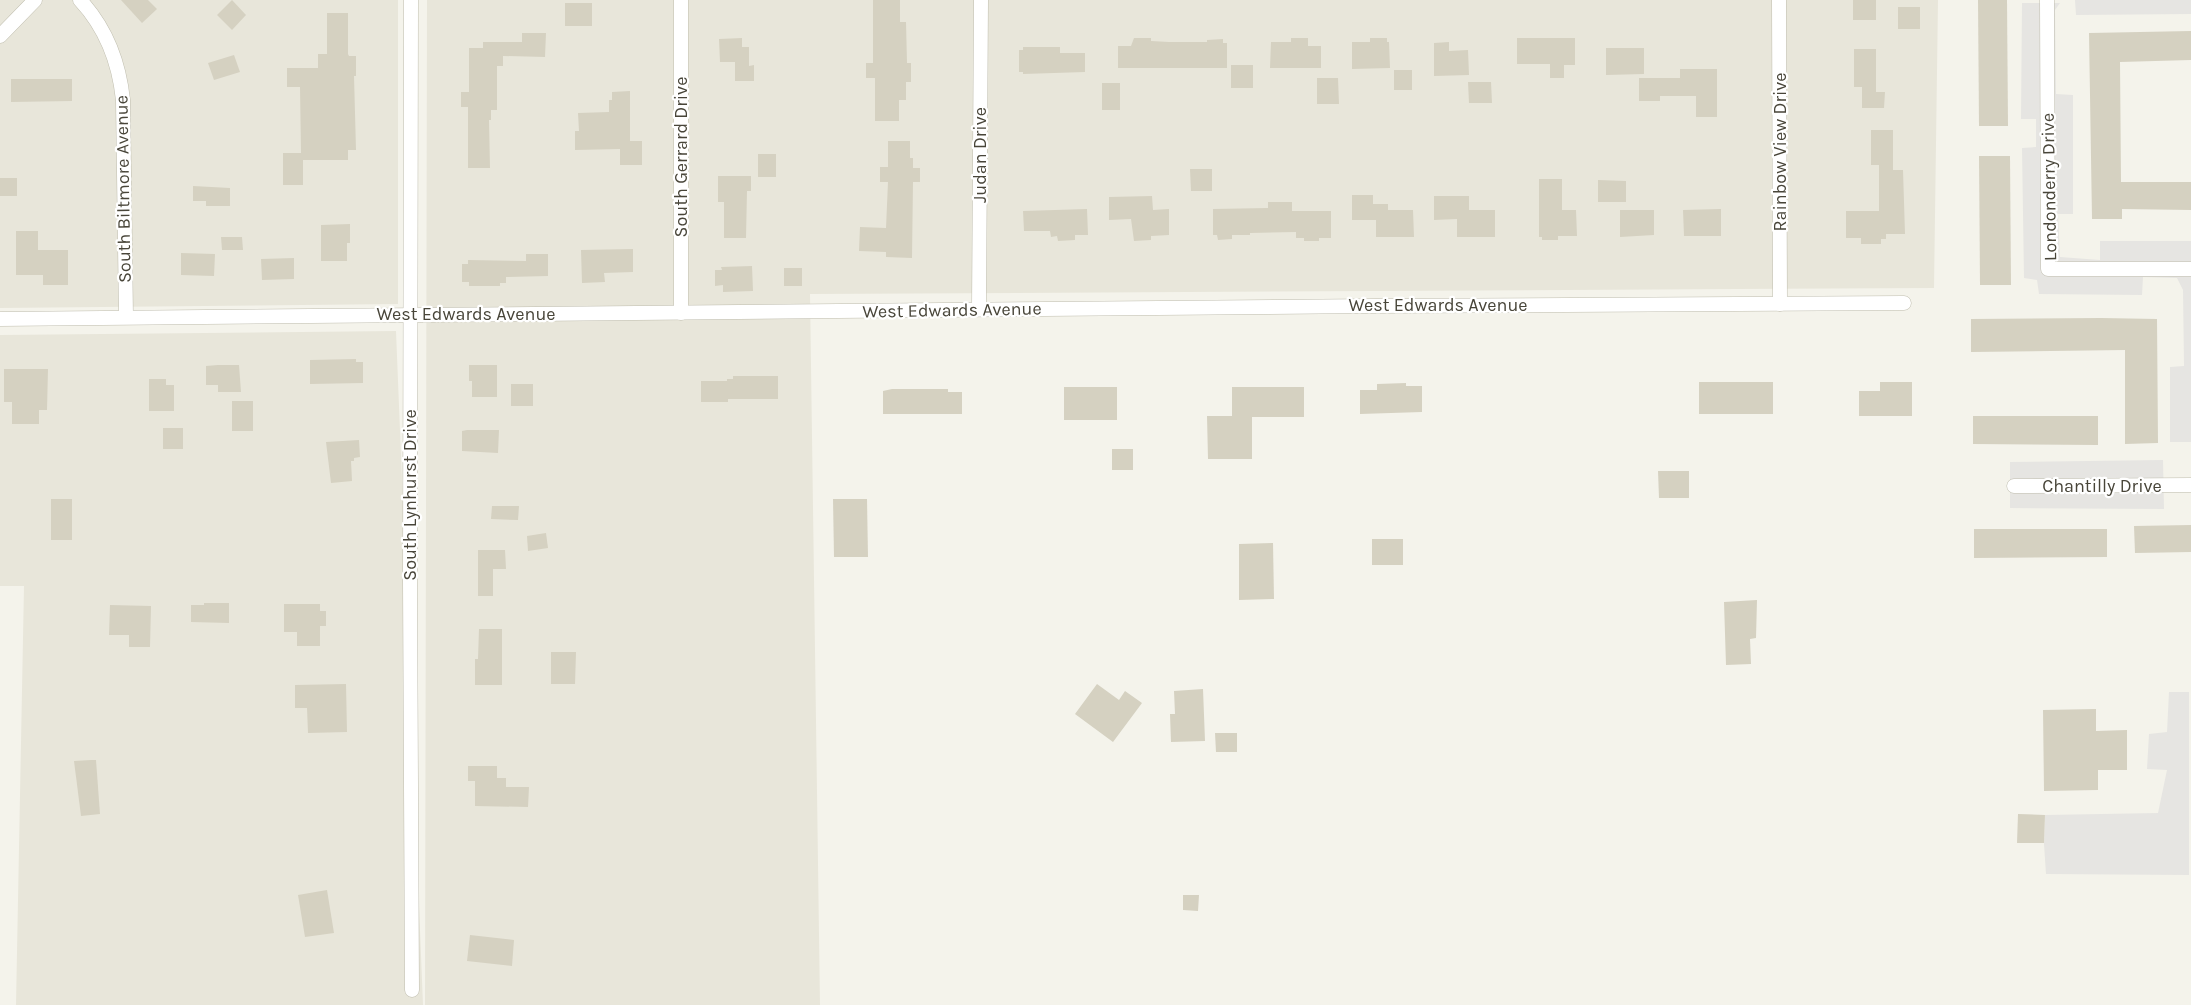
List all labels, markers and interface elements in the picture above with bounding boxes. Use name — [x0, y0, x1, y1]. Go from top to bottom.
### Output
street label: Rainbow View Drive — [1769, 72, 1791, 232]
street label: South Gerrard Drive — [670, 77, 692, 237]
street label: South Biltmore Avenue — [110, 95, 136, 283]
street label: Judan Drive — [969, 107, 991, 203]
street label: Londonderry Drive — [2037, 113, 2061, 261]
street label: West Edwards Avenue — [1348, 294, 1528, 316]
street label: West Edwards Avenue — [862, 297, 1042, 323]
street label: West Edwards Avenue — [376, 303, 556, 325]
street label: South Lynhurst Drive — [399, 409, 421, 581]
street label: Chantilly Drive — [2042, 475, 2162, 497]

